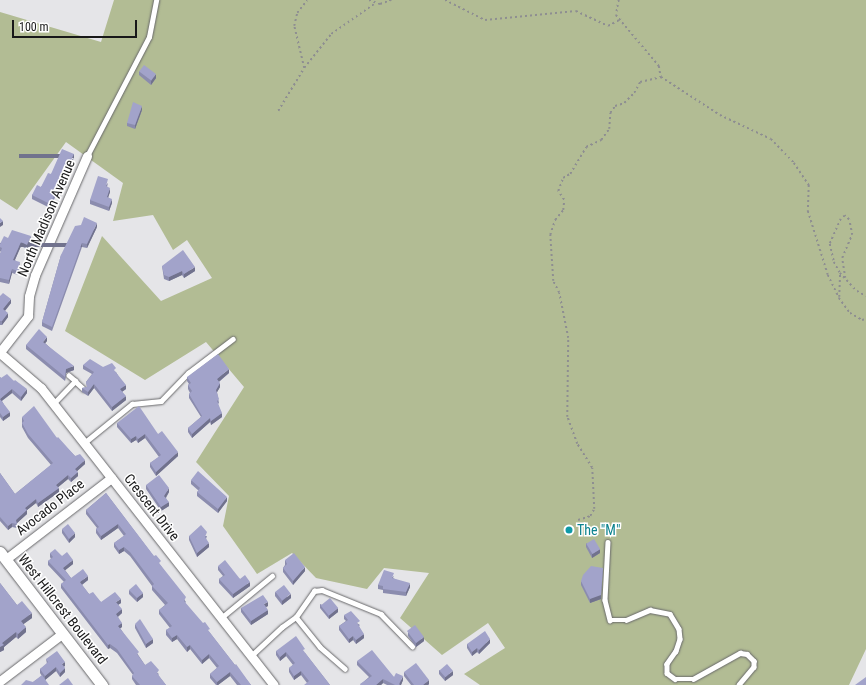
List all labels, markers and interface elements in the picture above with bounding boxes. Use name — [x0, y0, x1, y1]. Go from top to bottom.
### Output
scale bar — [14, 12, 139, 38]
text: 100 m — [19, 20, 49, 34]
street label: North Madison Avenue — [14, 157, 78, 279]
street label: Crescent Drive — [121, 470, 183, 544]
street label: Avocado Place — [13, 475, 87, 539]
place label: The "M" — [577, 522, 620, 538]
marker: The "M" — [564, 525, 574, 535]
street label: West Hillcrest Boulevard — [15, 551, 111, 667]

